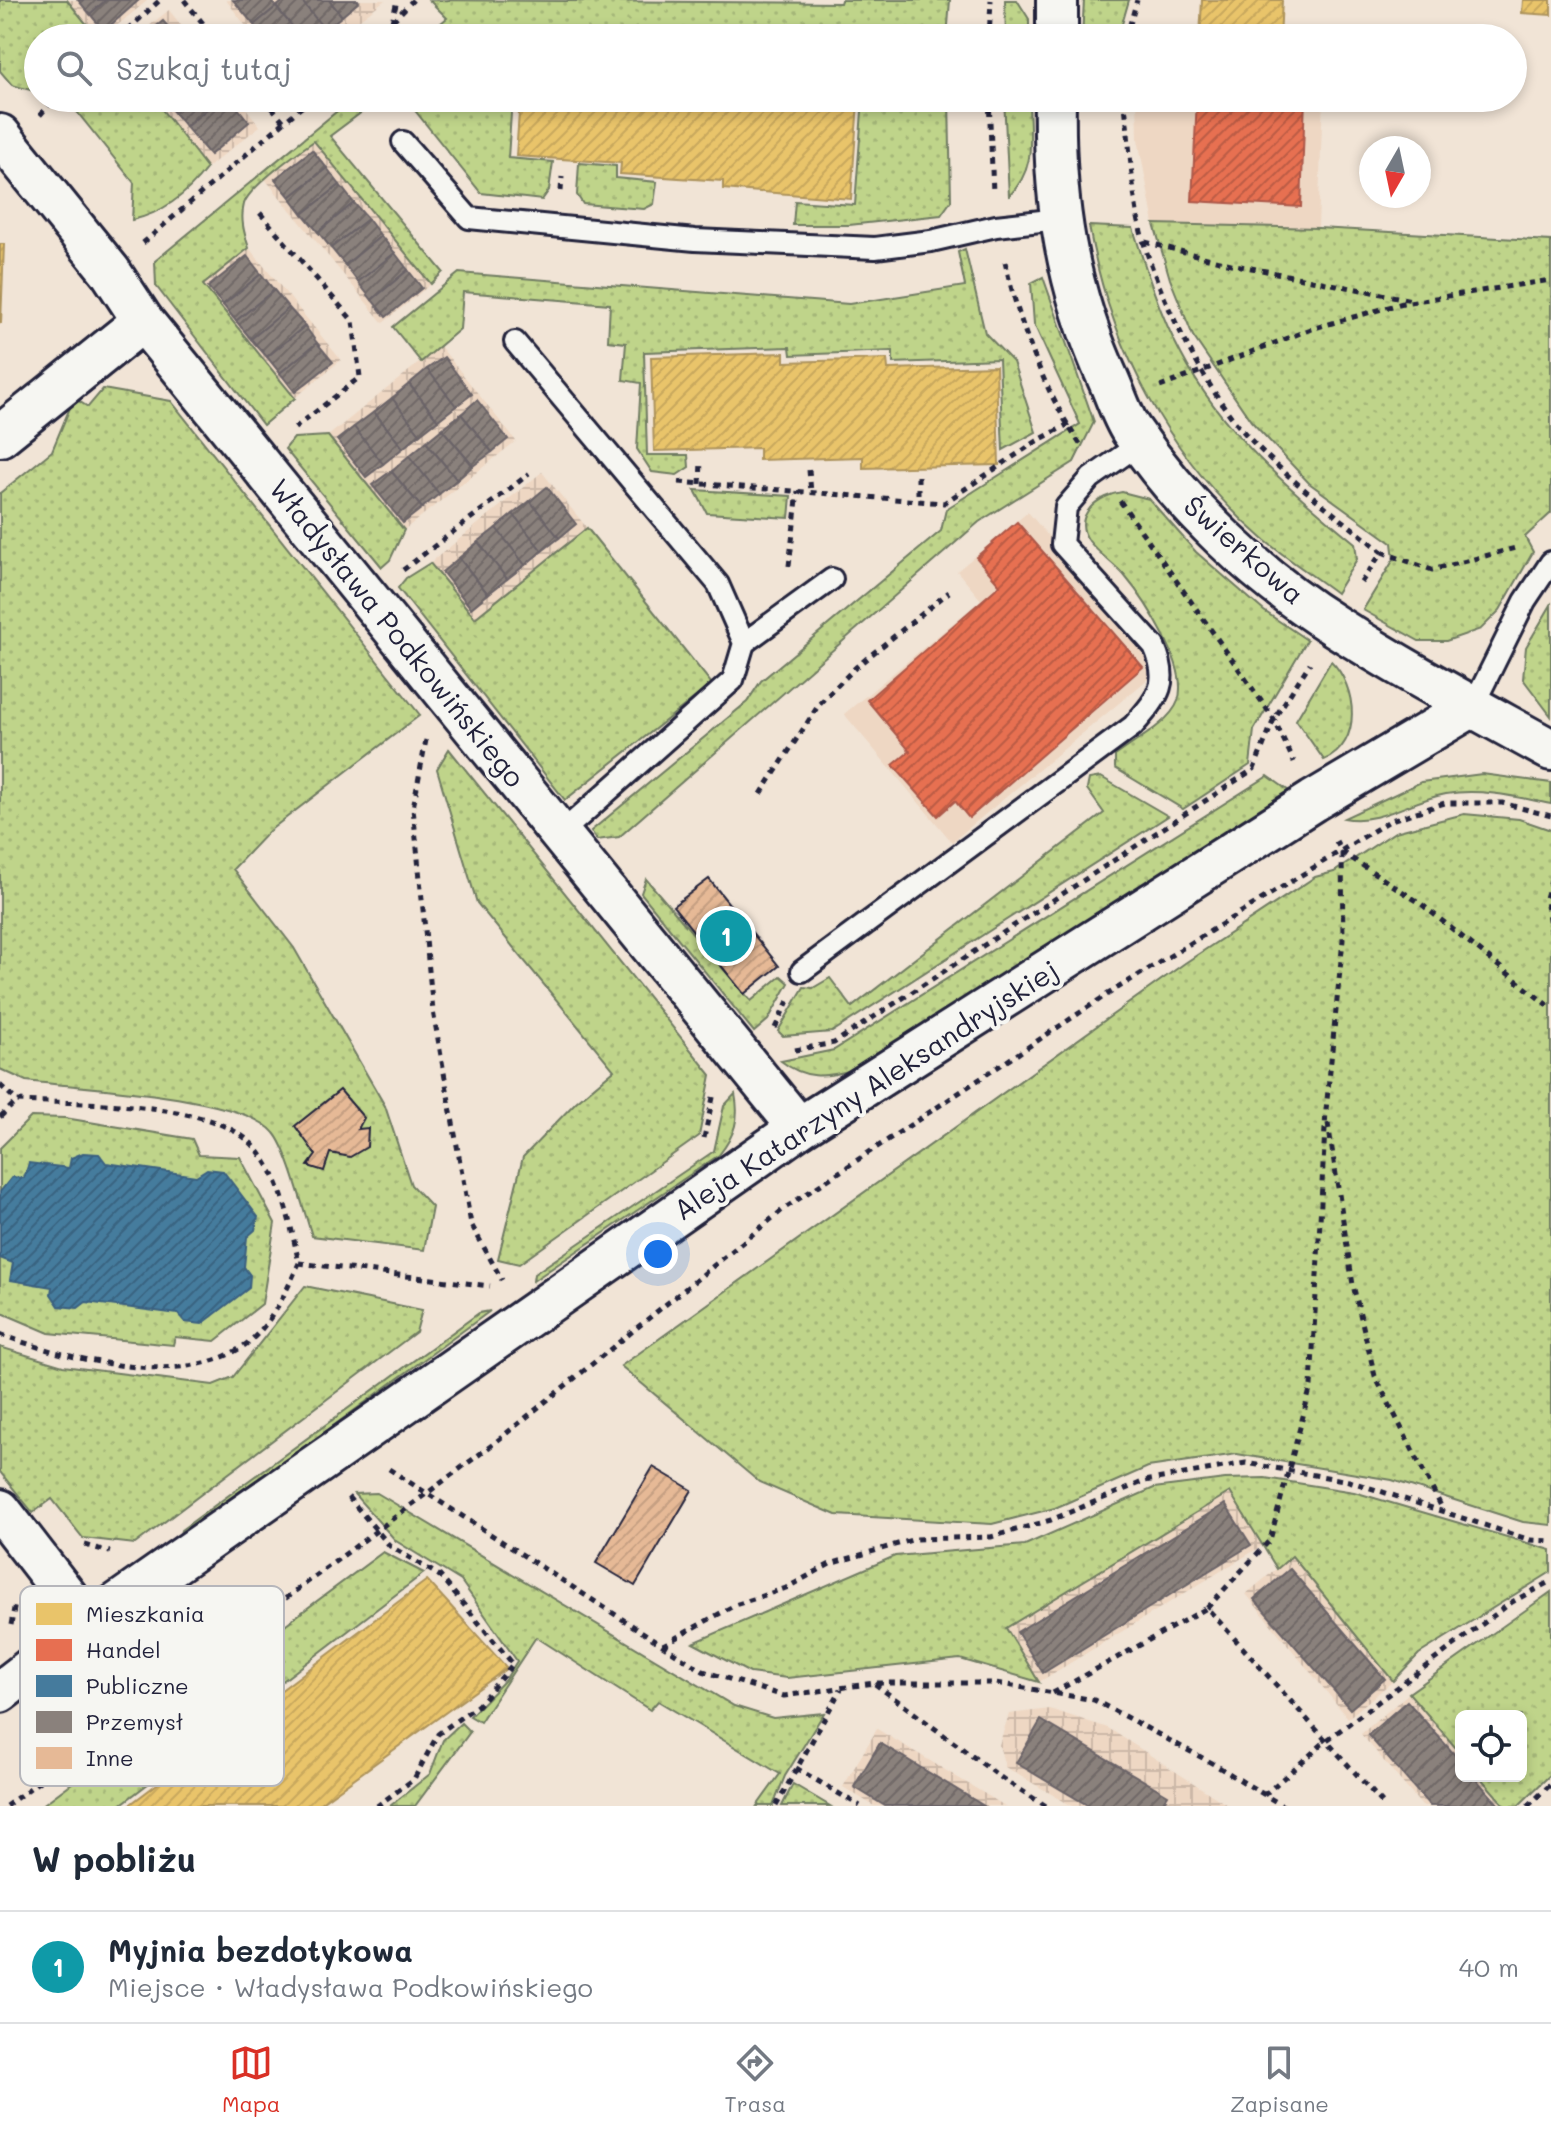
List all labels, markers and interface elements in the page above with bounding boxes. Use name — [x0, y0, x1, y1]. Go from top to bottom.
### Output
search box — [24, 24, 1527, 112]
icon: search — [52, 46, 96, 90]
text: Szukaj tutaj — [116, 48, 292, 88]
north arrow — [1359, 136, 1431, 208]
street label: Władysława Podkowińskiego — [262, 471, 534, 794]
street label: Świerkowa — [1177, 487, 1312, 611]
pin: 1 — [700, 906, 752, 966]
street label: Aleja Katarzyny Aleksandryjskiej — [666, 951, 1065, 1227]
your location — [638, 1234, 678, 1274]
legend — [20, 1586, 284, 1786]
text: Mieszkania — [86, 1599, 205, 1628]
text: Handel — [86, 1635, 161, 1664]
text: Publiczne — [86, 1671, 189, 1700]
text: Przemysł — [86, 1707, 183, 1736]
map controls — [1455, 1710, 1527, 1782]
button: locate — [1455, 1710, 1527, 1782]
text: Inne — [86, 1743, 134, 1772]
text: W pobliżu — [32, 1836, 196, 1881]
text: Myjnia bezdotykowa — [108, 1930, 413, 1970]
text: 1 — [52, 1950, 64, 1984]
text: 40 m — [1459, 1950, 1519, 1984]
text: Miejsce · Władysława Podkowińskiego — [108, 1970, 593, 2004]
tab: Mapa — [222, 2041, 281, 2118]
tab: Trasa — [725, 2041, 786, 2118]
tab: Zapisane — [1230, 2041, 1329, 2118]

